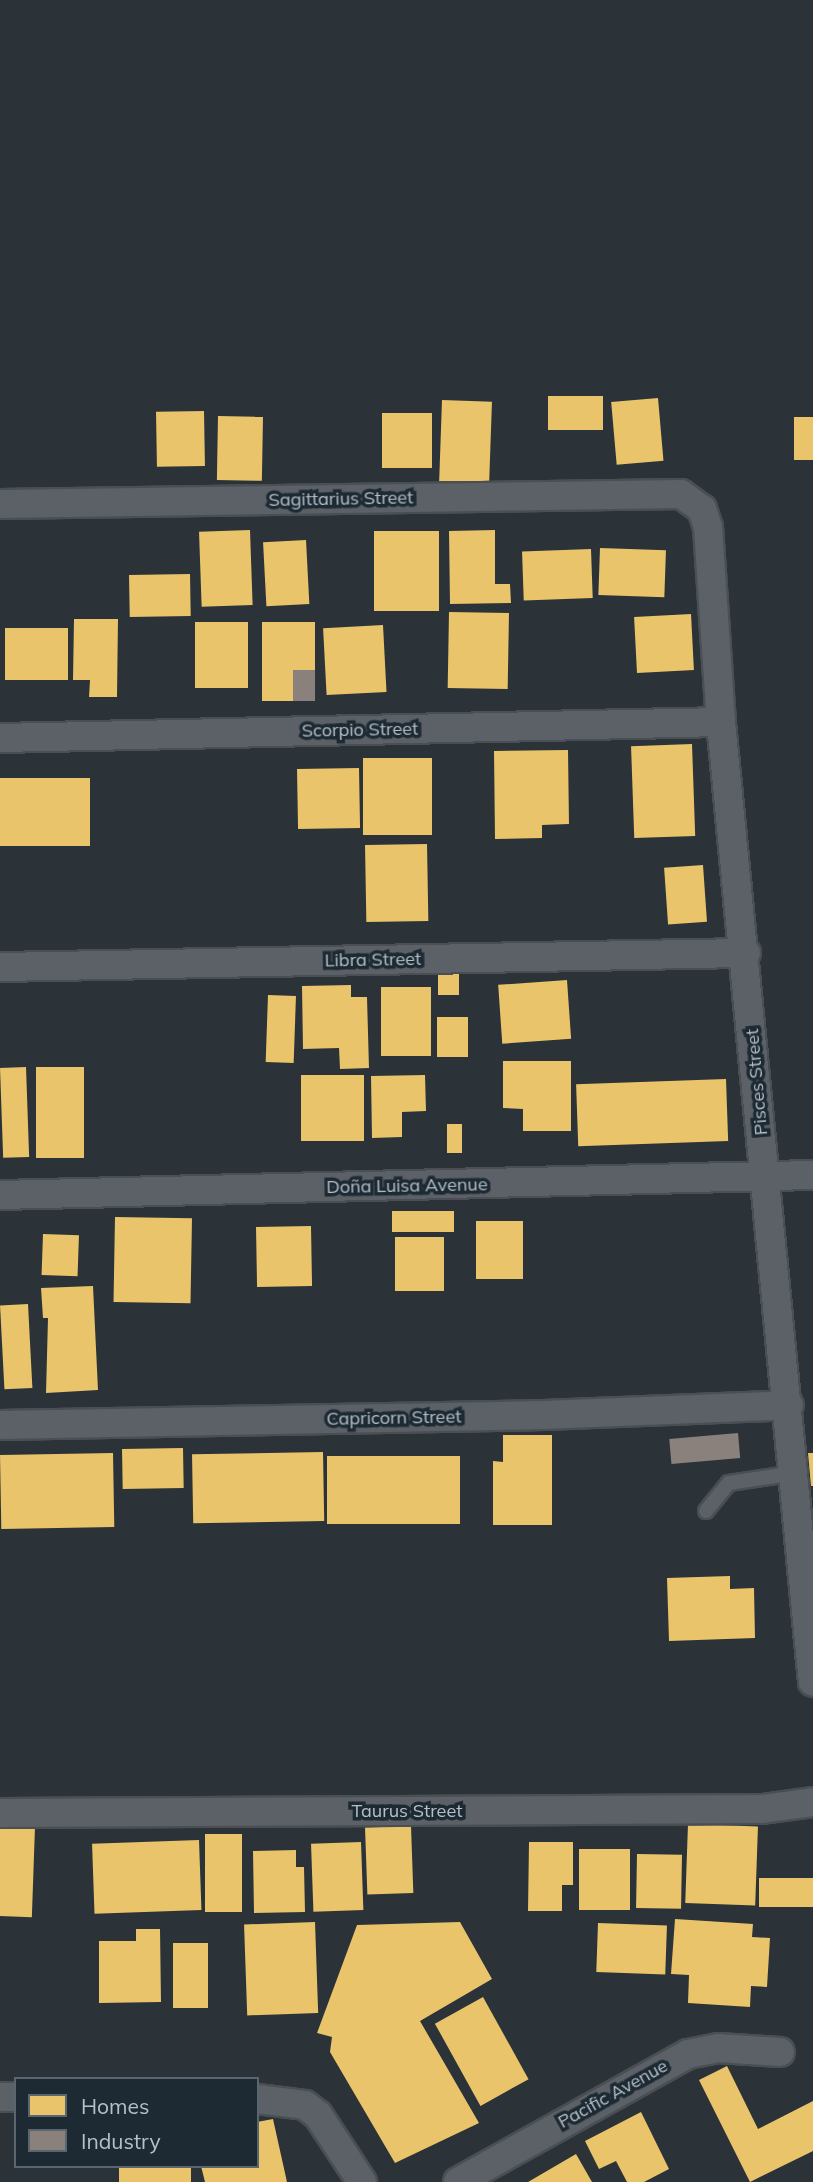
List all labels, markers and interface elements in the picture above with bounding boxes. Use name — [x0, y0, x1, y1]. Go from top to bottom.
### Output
street label: Sagittarius Street — [268, 487, 414, 511]
street label: Scorpio Street — [302, 718, 418, 742]
street label: Libra Street — [325, 948, 421, 972]
street label: Pisces Street — [742, 1028, 772, 1136]
street label: Doña Luisa Avenue — [326, 1174, 488, 1198]
street label: Capricorn Street — [326, 1406, 462, 1430]
street label: Taurus Street — [351, 1800, 463, 1822]
street label: Pacific Avenue — [554, 2055, 672, 2133]
legend — [14, 2077, 259, 2168]
text: Homes — [81, 2093, 149, 2119]
text: Industry — [81, 2128, 161, 2154]

